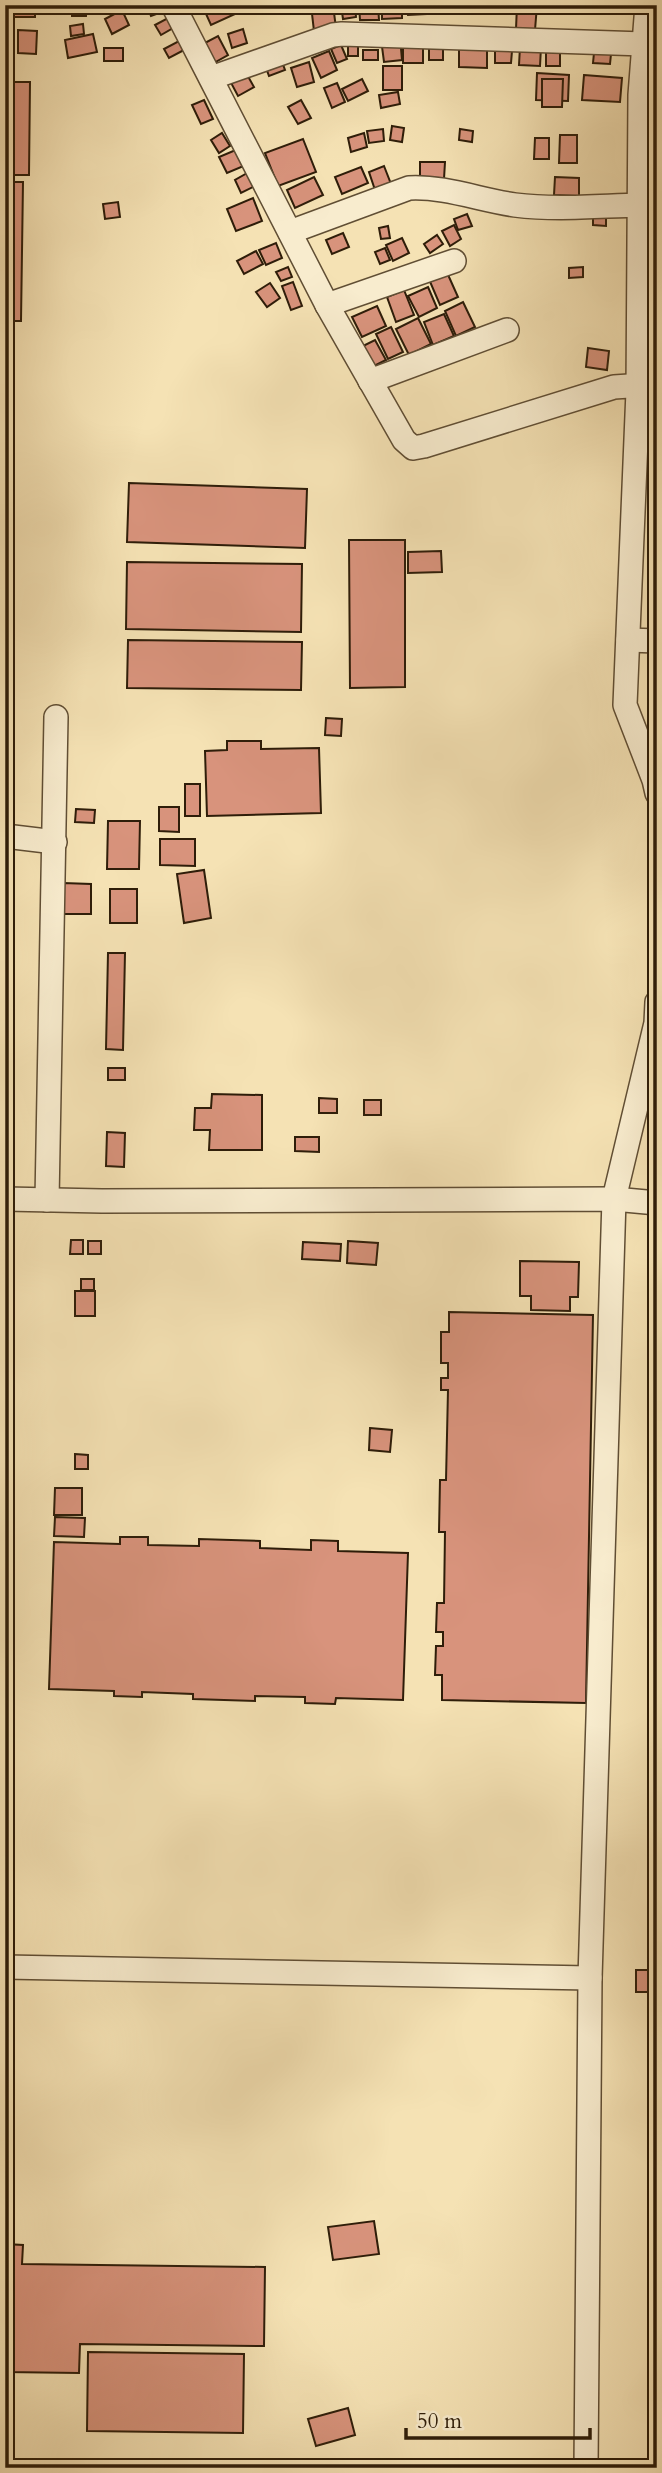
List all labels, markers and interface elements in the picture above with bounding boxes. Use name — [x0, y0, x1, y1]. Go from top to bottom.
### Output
scale bar — [406, 2396, 590, 2440]
text: 50 m — [417, 2407, 462, 2436]

